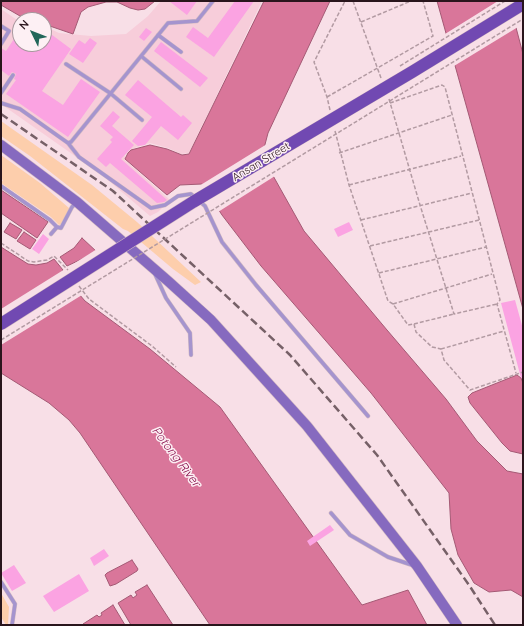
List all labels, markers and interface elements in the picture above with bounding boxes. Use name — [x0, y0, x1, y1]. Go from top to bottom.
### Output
north arrow — [12, 12, 52, 52]
text: N — [16, 17, 32, 32]
street label: Ansan Street — [230, 140, 292, 184]
water label: Potong River — [149, 424, 203, 490]

